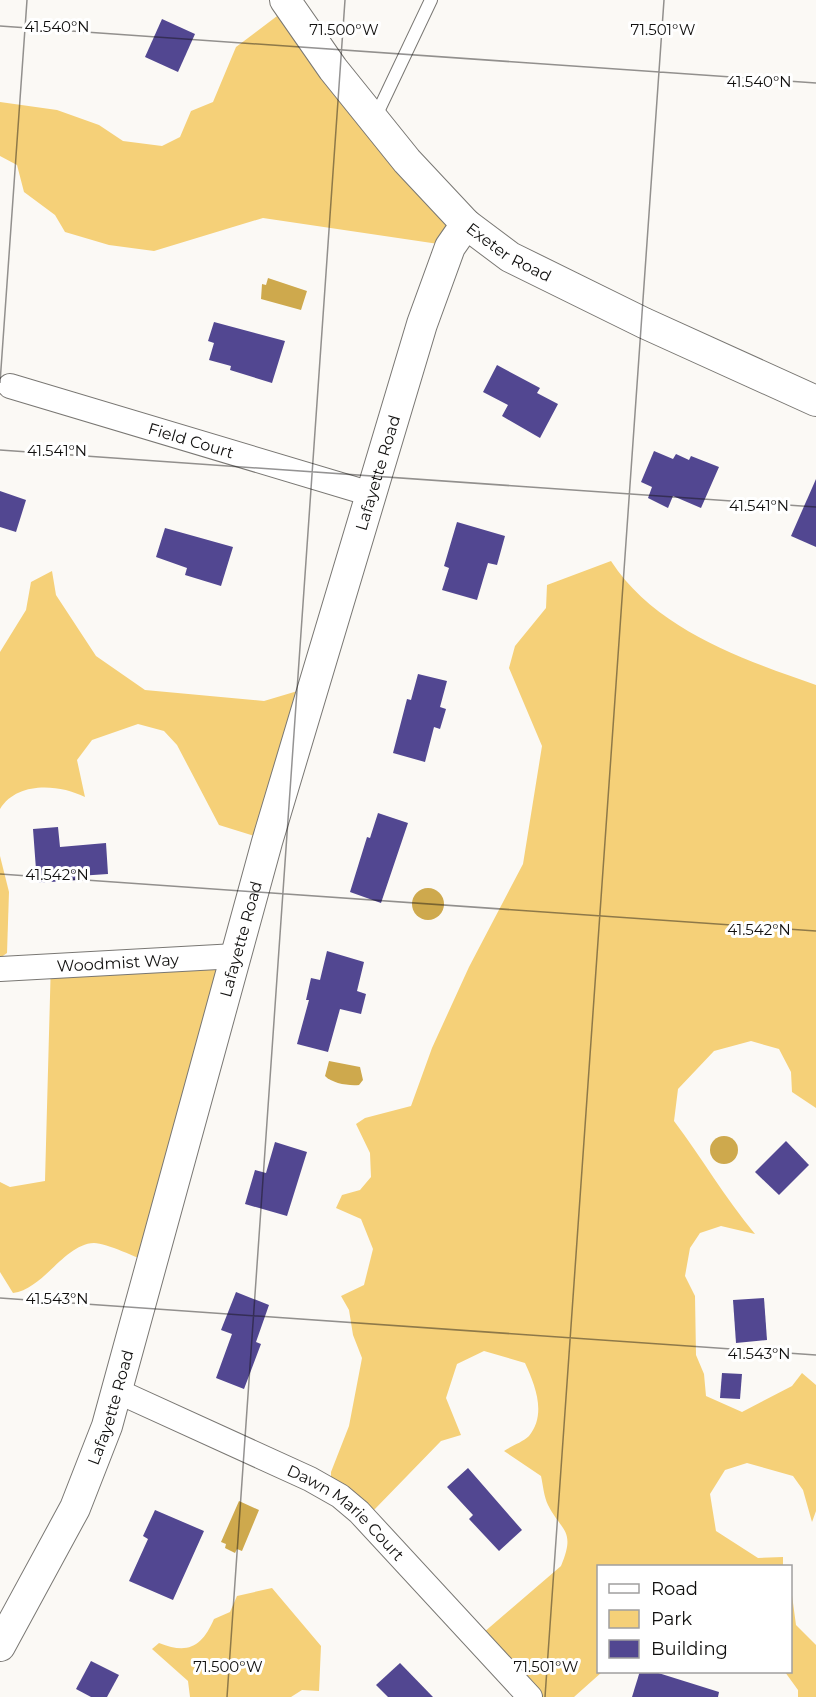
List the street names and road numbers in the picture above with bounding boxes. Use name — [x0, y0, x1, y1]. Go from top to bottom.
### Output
street label: Exeter Road — [463, 218, 555, 285]
street label: Lafayette Road — [351, 413, 404, 533]
street label: Field Court — [146, 418, 237, 462]
street label: Lafayette Road — [215, 879, 265, 999]
street label: Woodmist Way — [56, 950, 180, 975]
street label: Lafayette Road — [83, 1348, 137, 1468]
street label: Dawn Marie Court — [284, 1460, 409, 1565]

